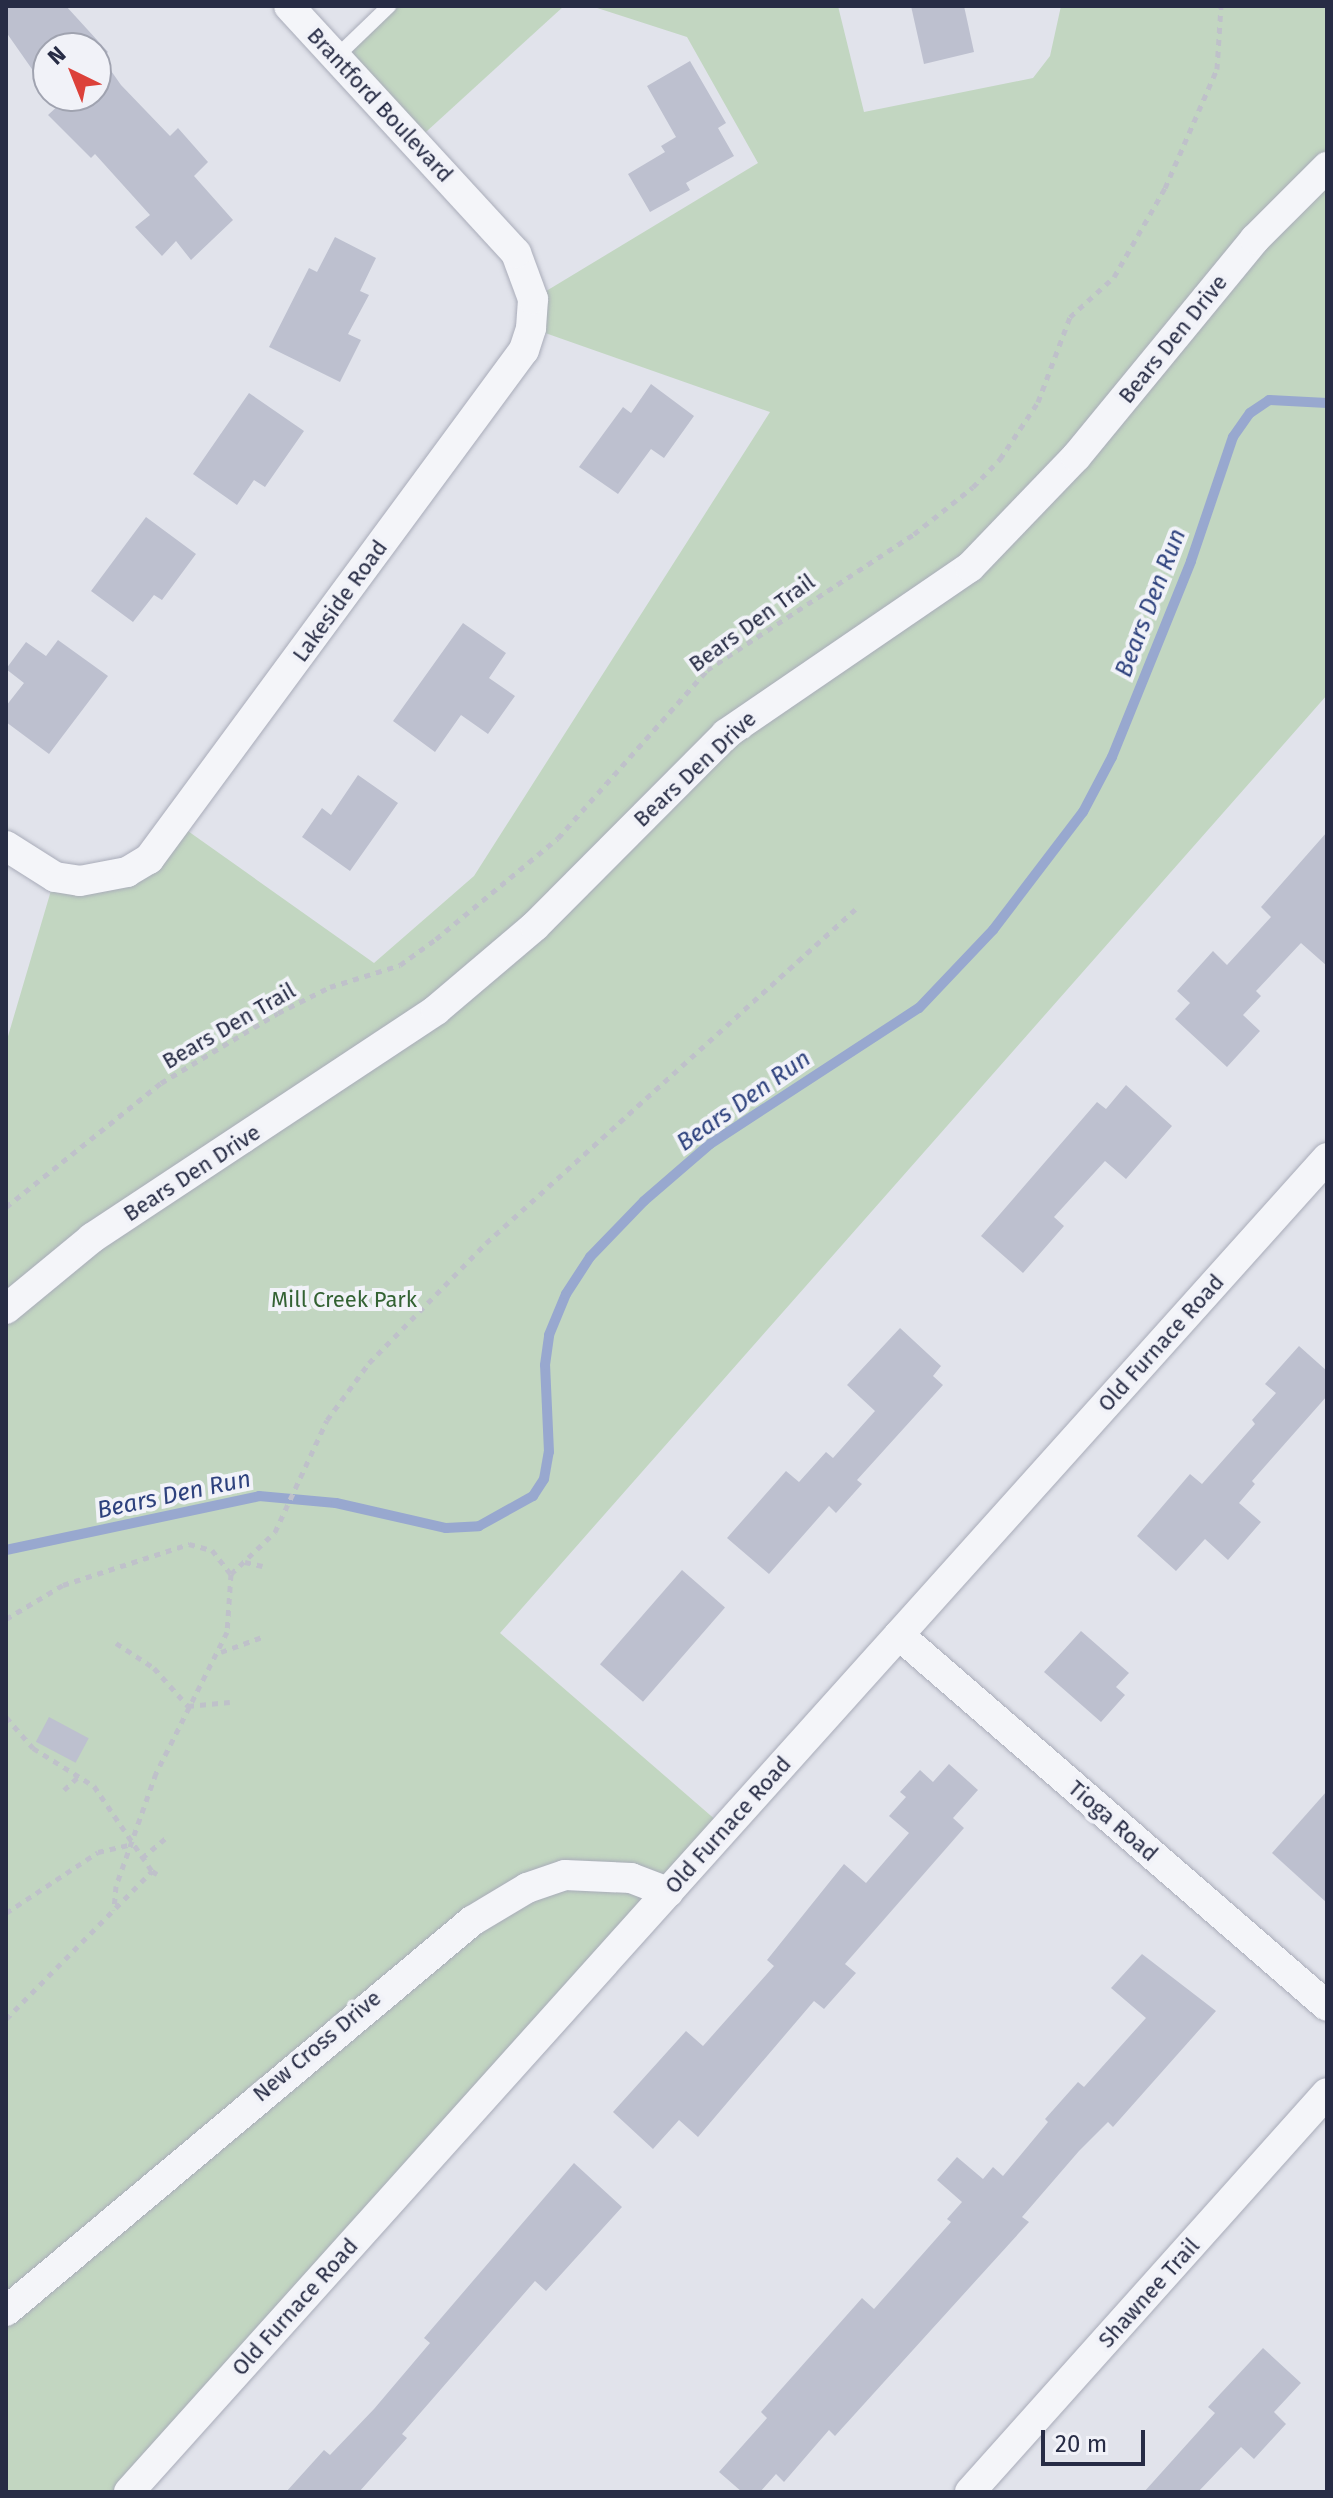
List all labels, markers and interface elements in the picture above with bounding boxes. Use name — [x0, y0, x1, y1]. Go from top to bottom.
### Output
street label: Brantford Boulevard — [302, 22, 458, 188]
north arrow — [32, 32, 112, 112]
text: N — [42, 41, 71, 70]
street label: Bears Den Drive — [1113, 269, 1233, 409]
water label: Bears Den Run — [1110, 525, 1192, 681]
street label: Lakeside Road — [287, 535, 393, 667]
street label: Bears Den Trail — [684, 568, 820, 678]
street label: Bears Den Drive — [628, 706, 762, 832]
street label: Bears Den Trail — [158, 977, 300, 1075]
water label: Bears Den Run — [672, 1044, 816, 1158]
street label: Bears Den Drive — [119, 1119, 265, 1227]
street label: Old Furnace Road — [1093, 1269, 1229, 1417]
park label: Mill Creek Park — [271, 1287, 417, 1313]
water label: Bears Den Run — [94, 1465, 254, 1525]
street label: Old Furnace Road — [660, 1751, 796, 1899]
street label: Tioga Road — [1063, 1775, 1163, 1867]
street label: New Cross Drive — [248, 1985, 386, 2107]
street label: Old Furnace Road — [227, 2233, 363, 2381]
street label: Shawnee Trail — [1093, 2233, 1205, 2353]
scale bar — [1045, 2414, 1149, 2464]
text: 20 m — [1055, 2430, 1107, 2458]

